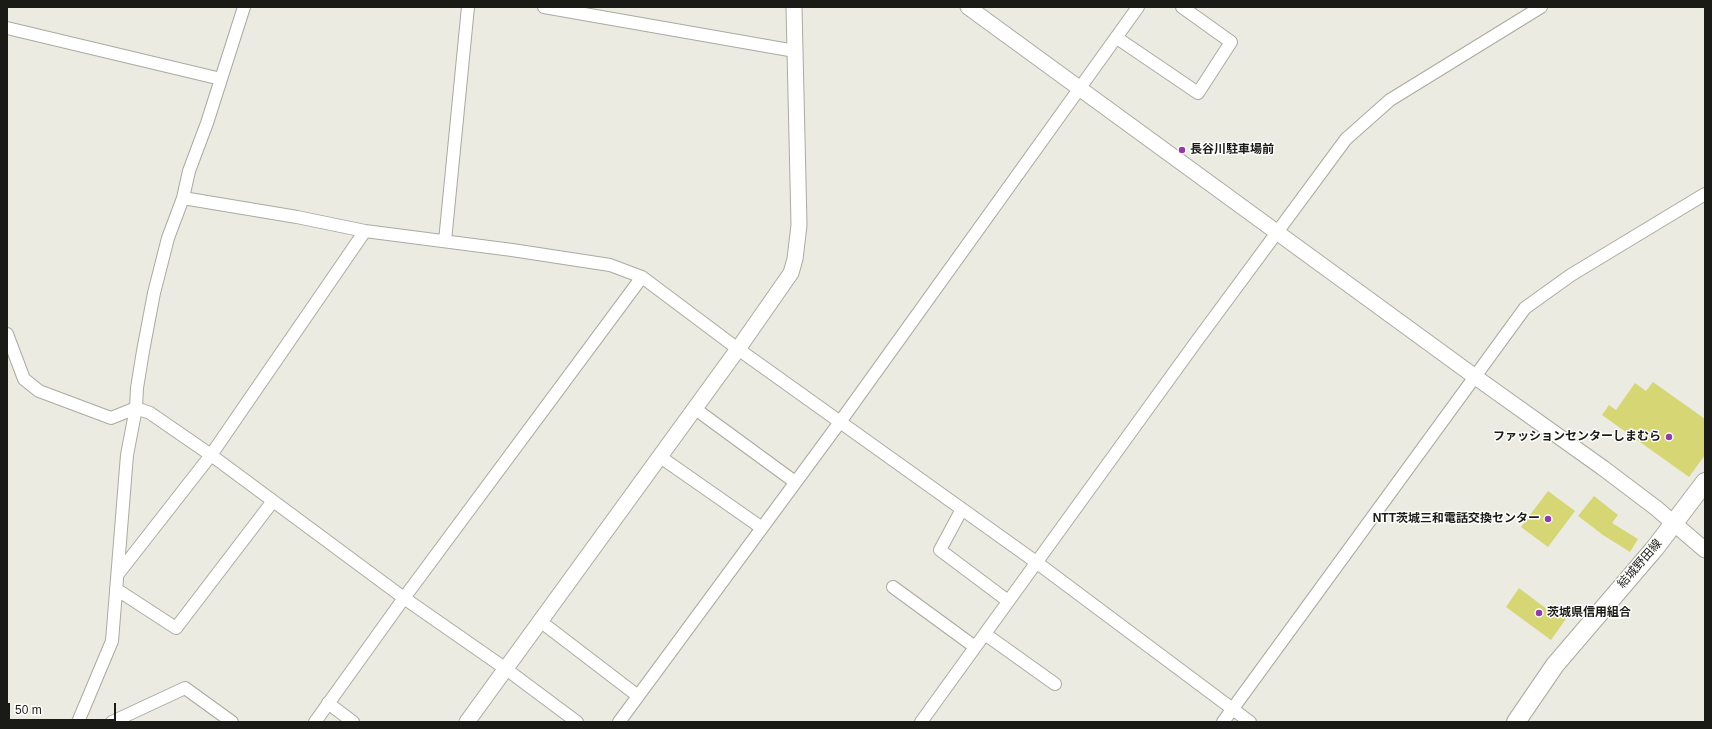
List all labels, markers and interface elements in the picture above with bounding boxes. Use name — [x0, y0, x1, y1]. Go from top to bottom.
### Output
place label: 長谷川駐車場前 — [1190, 143, 1274, 157]
marker: 長谷川駐車場前 — [1177, 145, 1187, 155]
place label: ファッションセンターしまむら — [1493, 430, 1661, 444]
marker: ファッションセンターしまむら — [1664, 432, 1674, 442]
place label: NTT茨城三和電話交換センター — [1373, 512, 1540, 526]
marker: NTT茨城三和電話交換センター — [1543, 514, 1553, 524]
street label: 結城野田線 — [1615, 537, 1665, 591]
place label: 茨城県信用組合 — [1547, 606, 1631, 620]
marker: 茨城県信用組合 — [1534, 608, 1544, 618]
scale bar — [10, 695, 118, 721]
text: 50 m — [15, 703, 42, 717]

